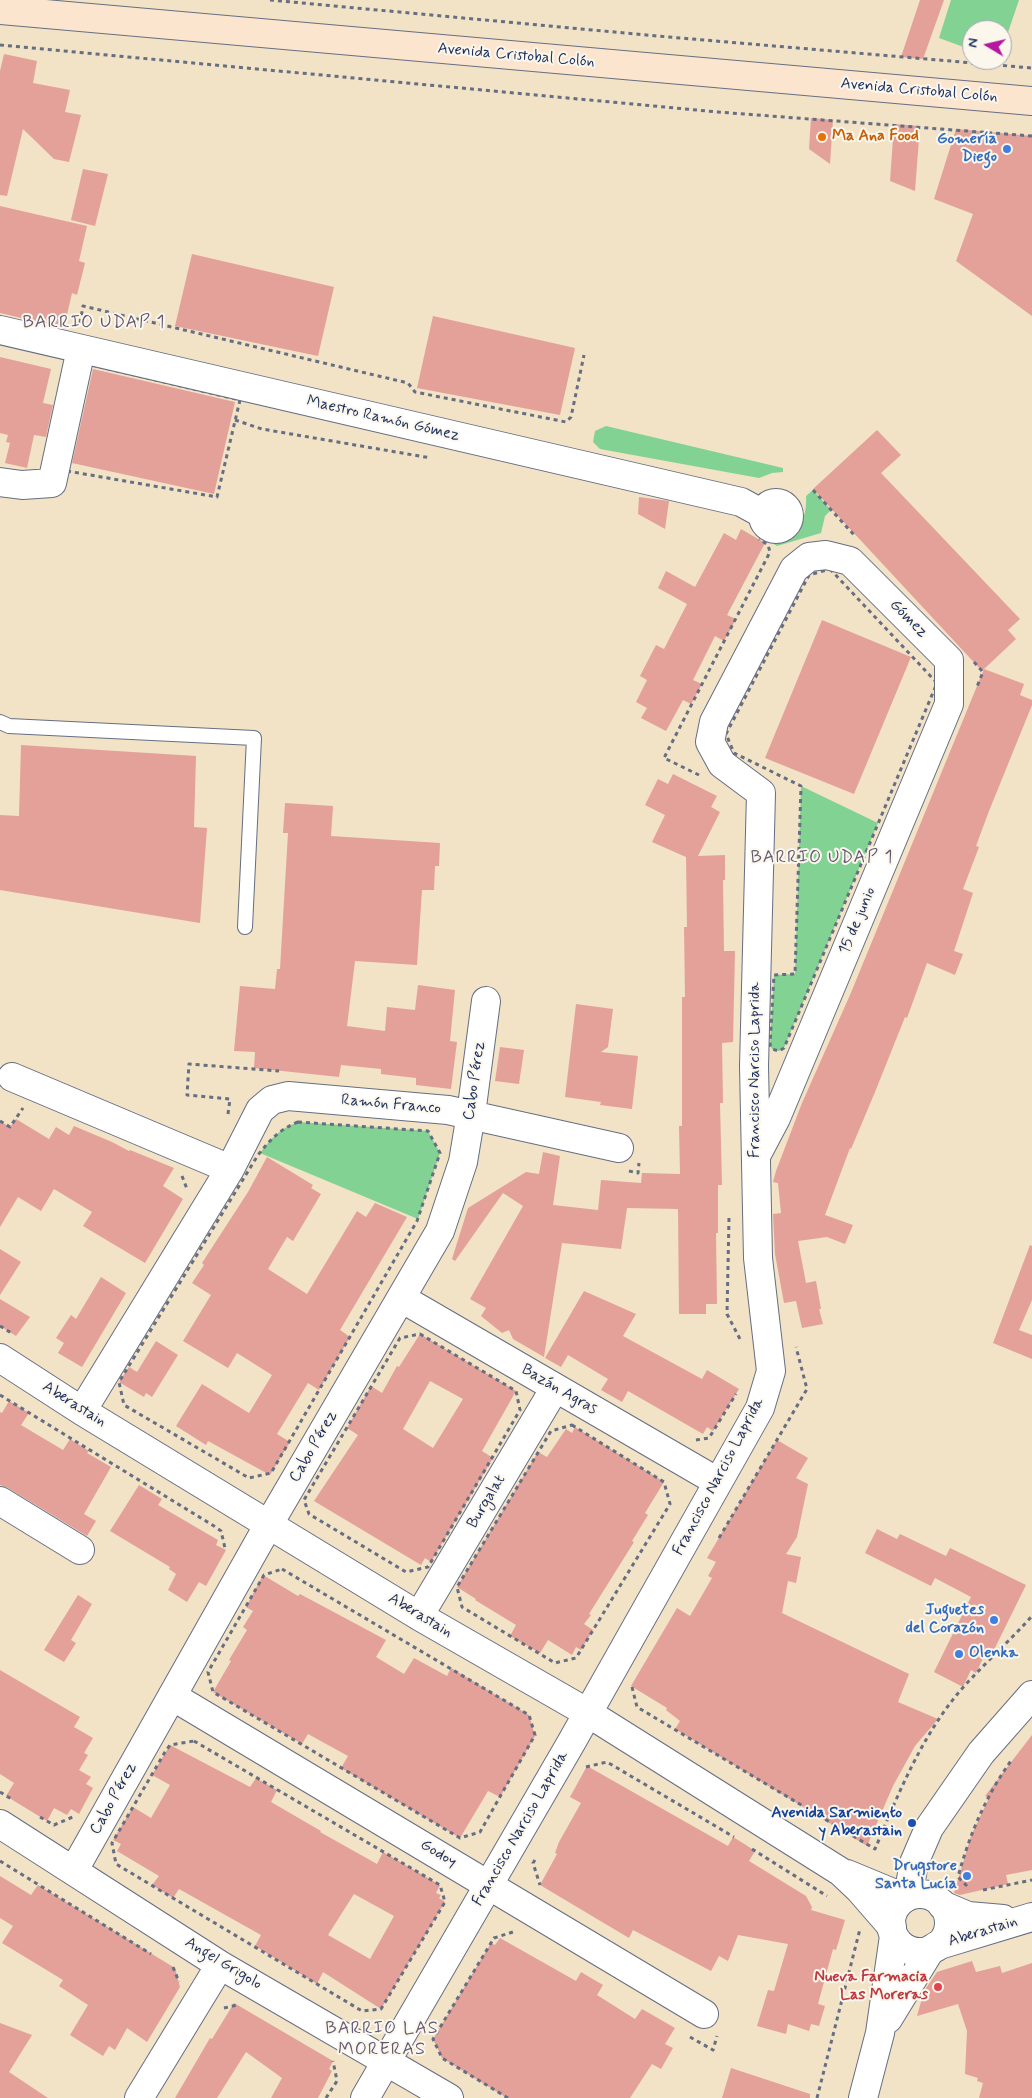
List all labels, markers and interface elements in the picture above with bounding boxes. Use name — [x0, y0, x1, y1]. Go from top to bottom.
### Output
north arrow — [962, 20, 1012, 70]
text: N — [964, 37, 983, 49]
street label: Avenida Cristobal Colón — [437, 40, 595, 72]
street label: Avenida Cristobal Colón — [840, 75, 998, 107]
place label: Ma Ana Food — [832, 127, 919, 147]
place label: Gomería Diego — [937, 130, 997, 168]
marker: Ma Ana Food — [816, 131, 828, 143]
marker: Gomería Diego — [1001, 143, 1013, 155]
district label: BARRIO UDAP 1 — [21, 312, 167, 334]
street label: Maestro Ramón Gómez — [305, 392, 461, 446]
street label: Gómez — [885, 596, 931, 642]
district label: BARRIO UDAP 1 — [749, 847, 895, 869]
street label: 15 de junio — [835, 885, 881, 957]
street label: Francisco Narciso Laprida — [746, 982, 766, 1158]
street label: Cabo Pérez — [460, 1040, 490, 1122]
street label: Ramón Franco — [340, 1091, 442, 1119]
street label: Bazán Agras — [518, 1361, 600, 1419]
street label: Aberastain — [39, 1378, 109, 1432]
street label: Francisco Narciso Laprida — [669, 1395, 769, 1559]
street label: Cabo Pérez — [286, 1408, 342, 1486]
street label: Burgalat — [464, 1472, 510, 1532]
street label: Aberastain — [384, 1589, 456, 1643]
place label: Juguetes del Corazón — [905, 1601, 984, 1639]
marker: Juguetes del Corazón — [988, 1614, 1000, 1626]
place label: Olenka — [969, 1644, 1018, 1664]
marker: Olenka — [953, 1648, 965, 1660]
street label: Francisco Narciso Laprida — [469, 1748, 573, 1910]
street label: Cabo Pérez — [86, 1760, 142, 1838]
place label: Avenida Sarmiento y Aberastain — [771, 1804, 902, 1842]
marker: Avenida Sarmiento y Aberastain — [906, 1817, 918, 1829]
street label: Godoy — [416, 1836, 460, 1872]
place label: Drugstore Santa Lucía — [875, 1857, 957, 1895]
marker: Drugstore Santa Lucía — [961, 1870, 973, 1882]
street label: Aberastain — [946, 1912, 1020, 1952]
street label: Angel Grigolo — [181, 1934, 265, 1994]
place label: Nueva Farmacia Las Moreras — [814, 1968, 928, 2006]
marker: Nueva Farmacia Las Moreras — [932, 1981, 944, 1993]
district label: BARRIO LAS MORERAS — [324, 2018, 440, 2060]

